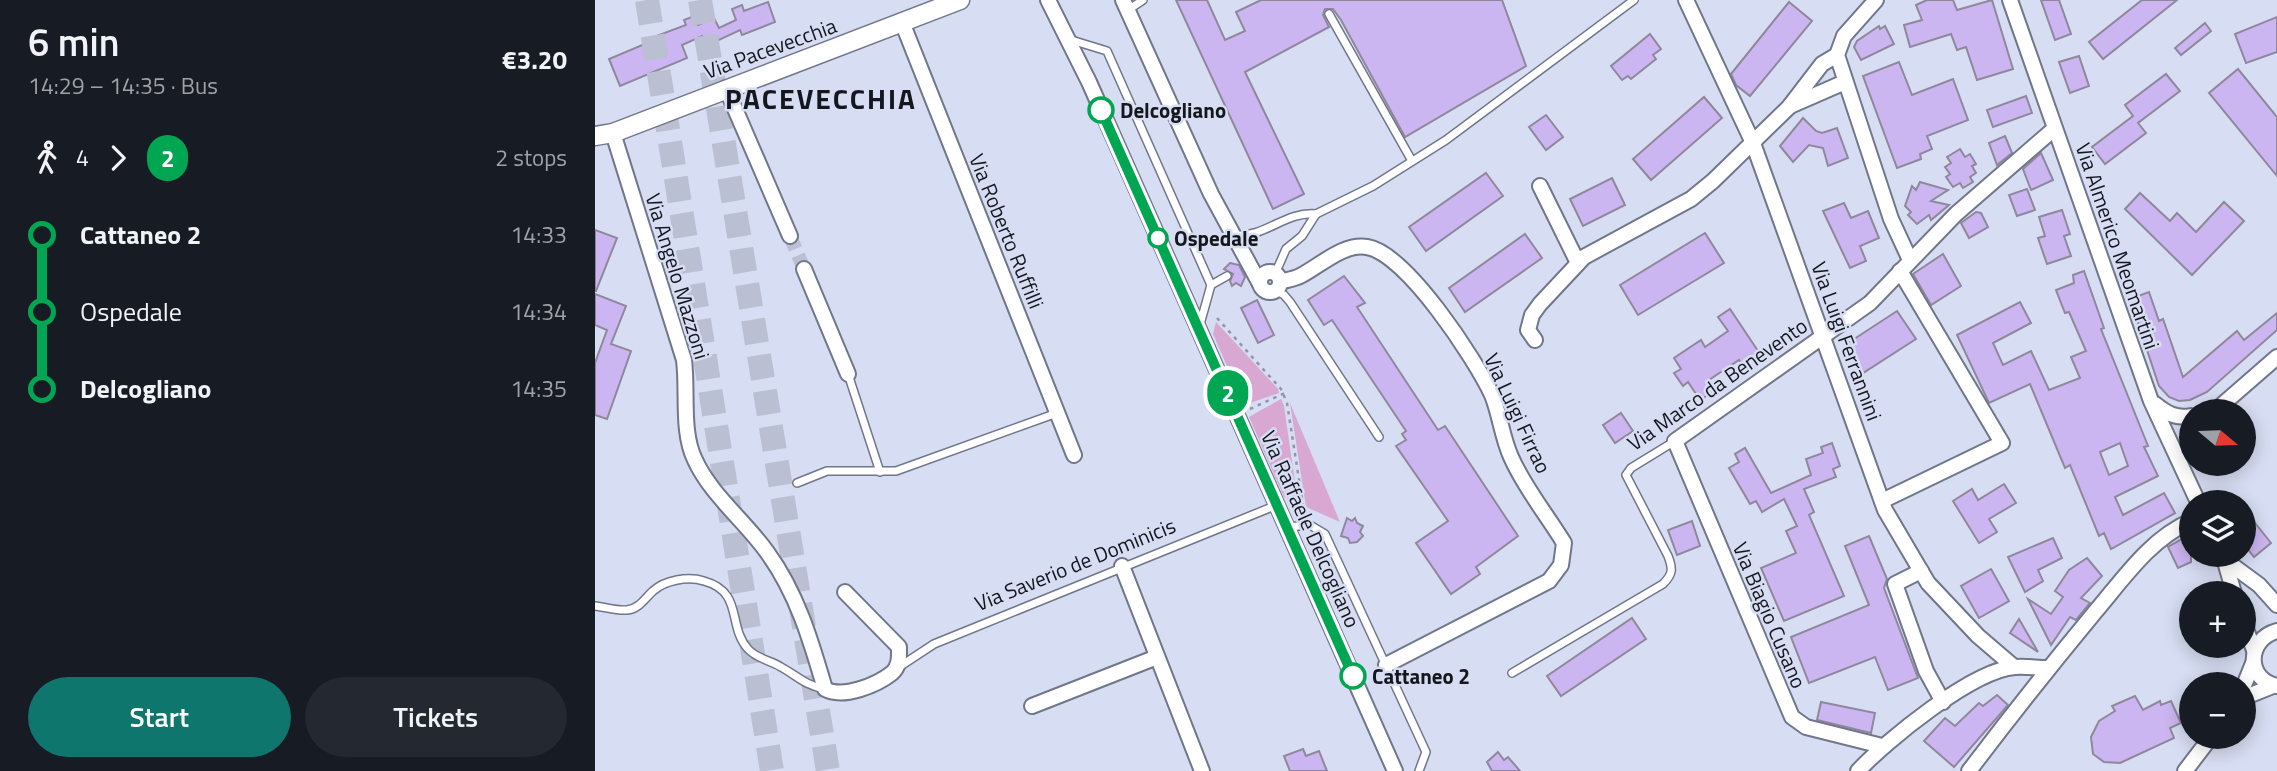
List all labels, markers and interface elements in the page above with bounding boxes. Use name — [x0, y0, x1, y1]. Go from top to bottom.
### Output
street label: Via Pacevecchia — [699, 9, 841, 87]
text: 6 min — [28, 13, 119, 71]
text: €3.20 — [502, 40, 567, 79]
text: 14:29 – 14:35 · Bus — [28, 68, 218, 103]
district label: PACEVECCHIA — [725, 77, 917, 120]
place label: Delcogliano — [1120, 94, 1226, 126]
marker: Delcogliano — [1088, 97, 1114, 123]
street label: Via Almerico Meomartini — [2068, 138, 2168, 354]
icon: walk — [28, 139, 66, 177]
icon: forward — [99, 139, 137, 177]
text: 4 — [76, 140, 89, 175]
text: 2 — [161, 140, 174, 176]
text: 2 stops — [495, 140, 567, 175]
street label: Via Roberto Ruffilli — [961, 149, 1053, 313]
street label: Via Angelo Mazzoni — [638, 189, 718, 363]
text: Cattaneo 2 — [80, 215, 201, 254]
text: 14:33 — [510, 217, 567, 252]
place label: Ospedale — [1174, 222, 1258, 254]
marker: Ospedale — [1148, 228, 1168, 248]
street label: Via Luigi Ferrannini — [1803, 257, 1891, 425]
text: Ospedale — [80, 292, 182, 331]
text: 14:34 — [510, 294, 567, 329]
street label: Via Marco da Benevento — [1620, 310, 1814, 458]
street label: Via Luigi Firrao — [1476, 348, 1560, 478]
text: Delcogliano — [80, 369, 211, 408]
line badge: 2 — [1205, 370, 1251, 416]
text: 14:35 — [510, 371, 567, 406]
text: 2 — [1221, 375, 1235, 411]
north arrow — [2179, 399, 2256, 476]
map controls — [2179, 399, 2256, 749]
street label: Via Raffaele Delcogliano — [1253, 425, 1369, 633]
button: layers — [2179, 490, 2256, 567]
street label: Via Saverio de Dominicis — [970, 509, 1180, 619]
street label: Via Biagio Cusano — [1725, 537, 1815, 693]
button: + — [2179, 581, 2256, 658]
place label: Cattaneo 2 — [1372, 660, 1470, 692]
marker: Cattaneo 2 — [1340, 663, 1366, 689]
button: − — [2179, 672, 2256, 749]
button: Start — [28, 677, 291, 757]
button: Tickets — [305, 677, 567, 757]

